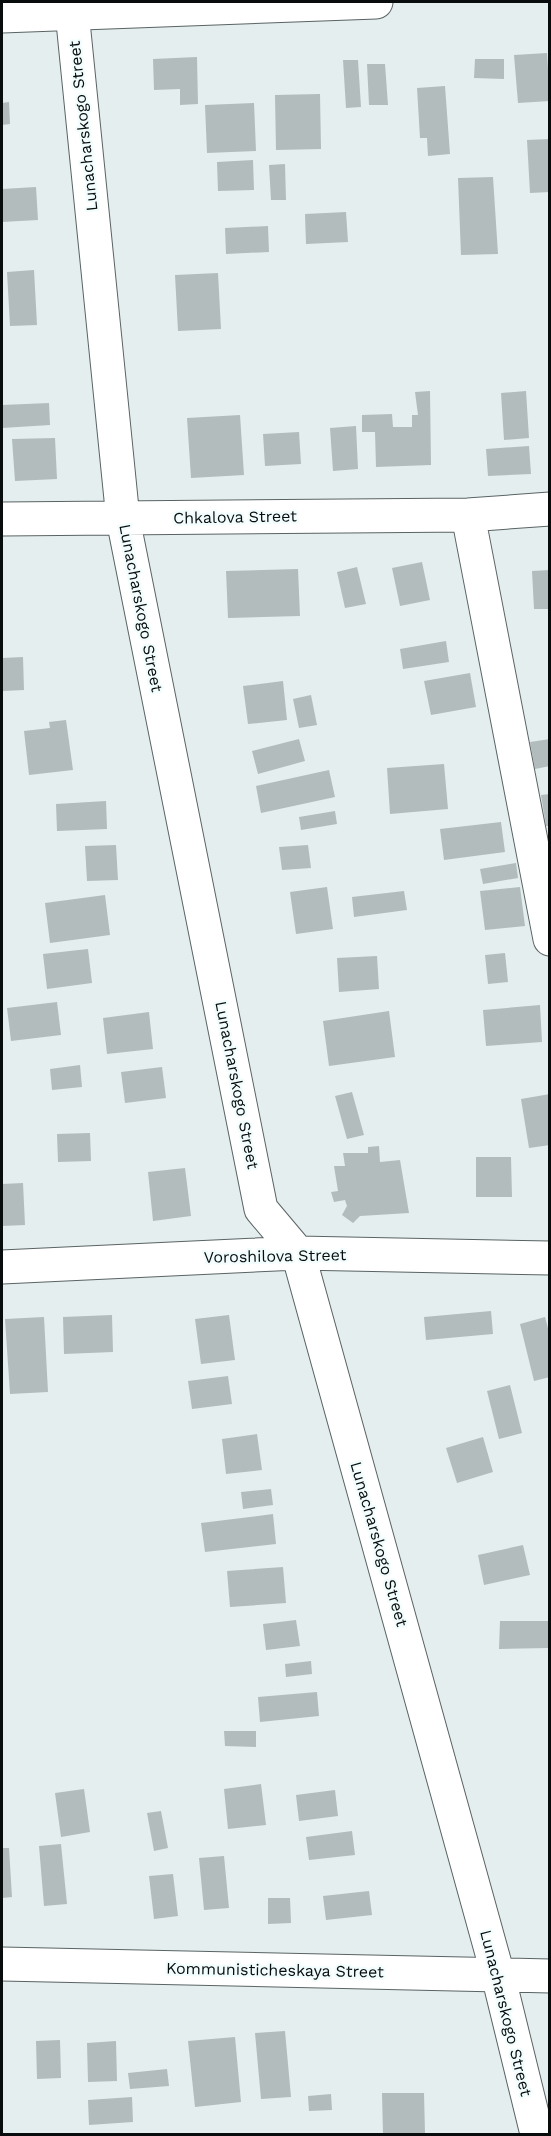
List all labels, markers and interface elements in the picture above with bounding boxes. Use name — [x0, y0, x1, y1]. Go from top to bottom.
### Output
street label: Lunacharskogo Street — [65, 40, 101, 212]
street label: Chkalova Street — [173, 506, 297, 528]
street label: Lunacharskogo Street — [115, 522, 167, 694]
street label: Lunacharskogo Street — [211, 999, 263, 1171]
street label: Voroshilova Street — [204, 1245, 347, 1267]
street label: Lunacharskogo Street — [346, 1459, 412, 1629]
street label: Lunacharskogo Street — [476, 1928, 536, 2098]
street label: Kommunisticheskaya Street — [166, 1959, 384, 1981]

